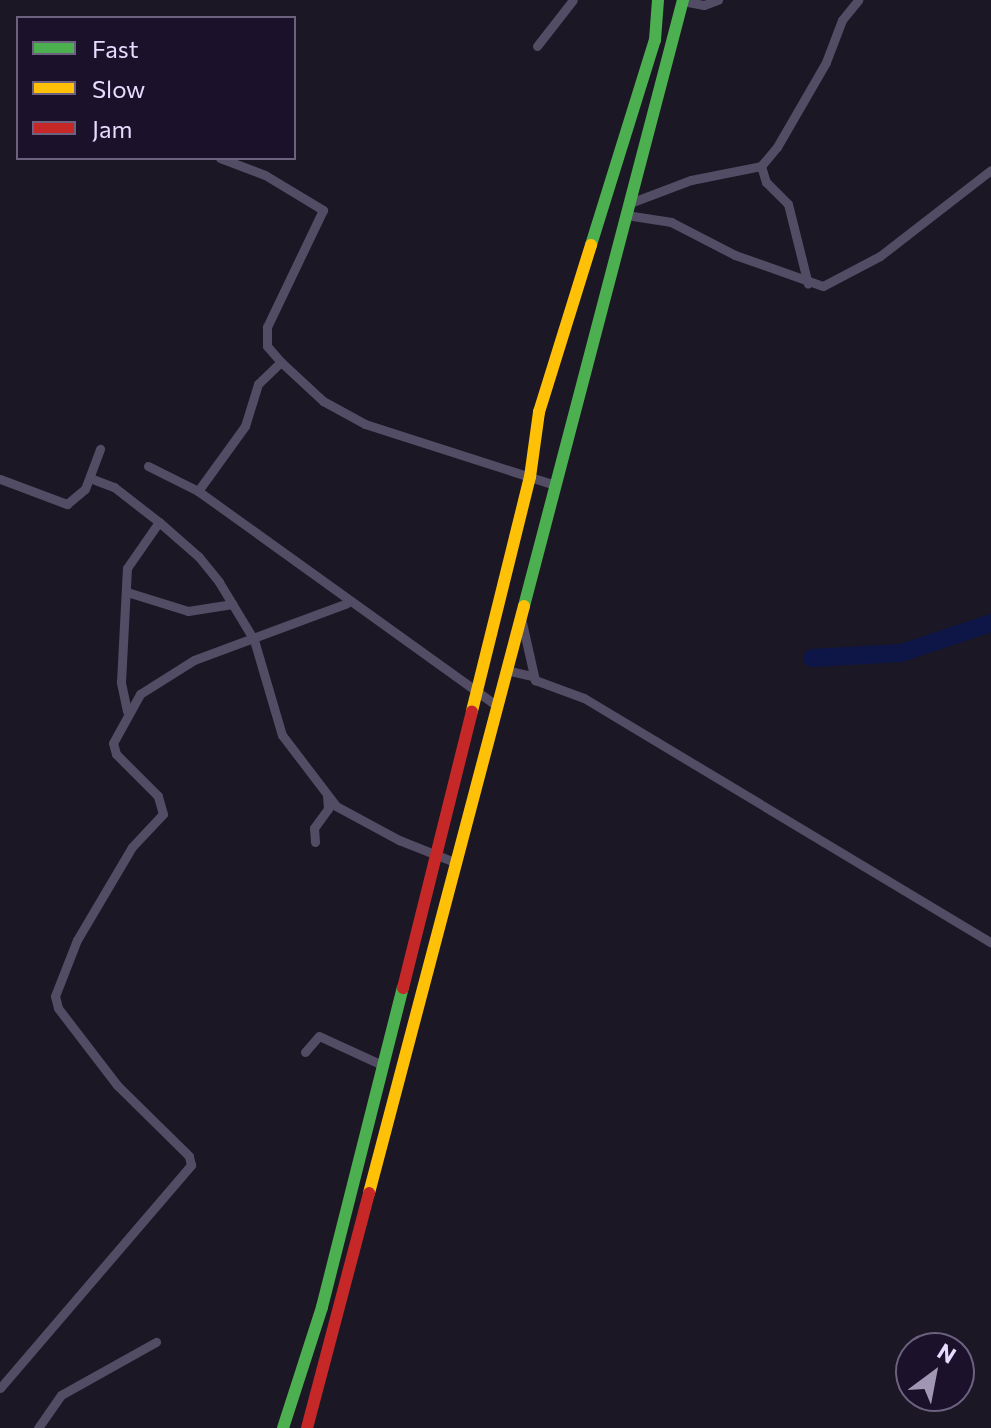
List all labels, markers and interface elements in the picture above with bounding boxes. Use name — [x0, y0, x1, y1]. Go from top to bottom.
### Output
legend — [16, 16, 296, 160]
text: Fast — [92, 34, 139, 63]
text: Slow — [92, 74, 145, 103]
text: Jam — [92, 114, 132, 143]
north arrow — [895, 1332, 975, 1412]
text: N — [933, 1337, 961, 1369]

